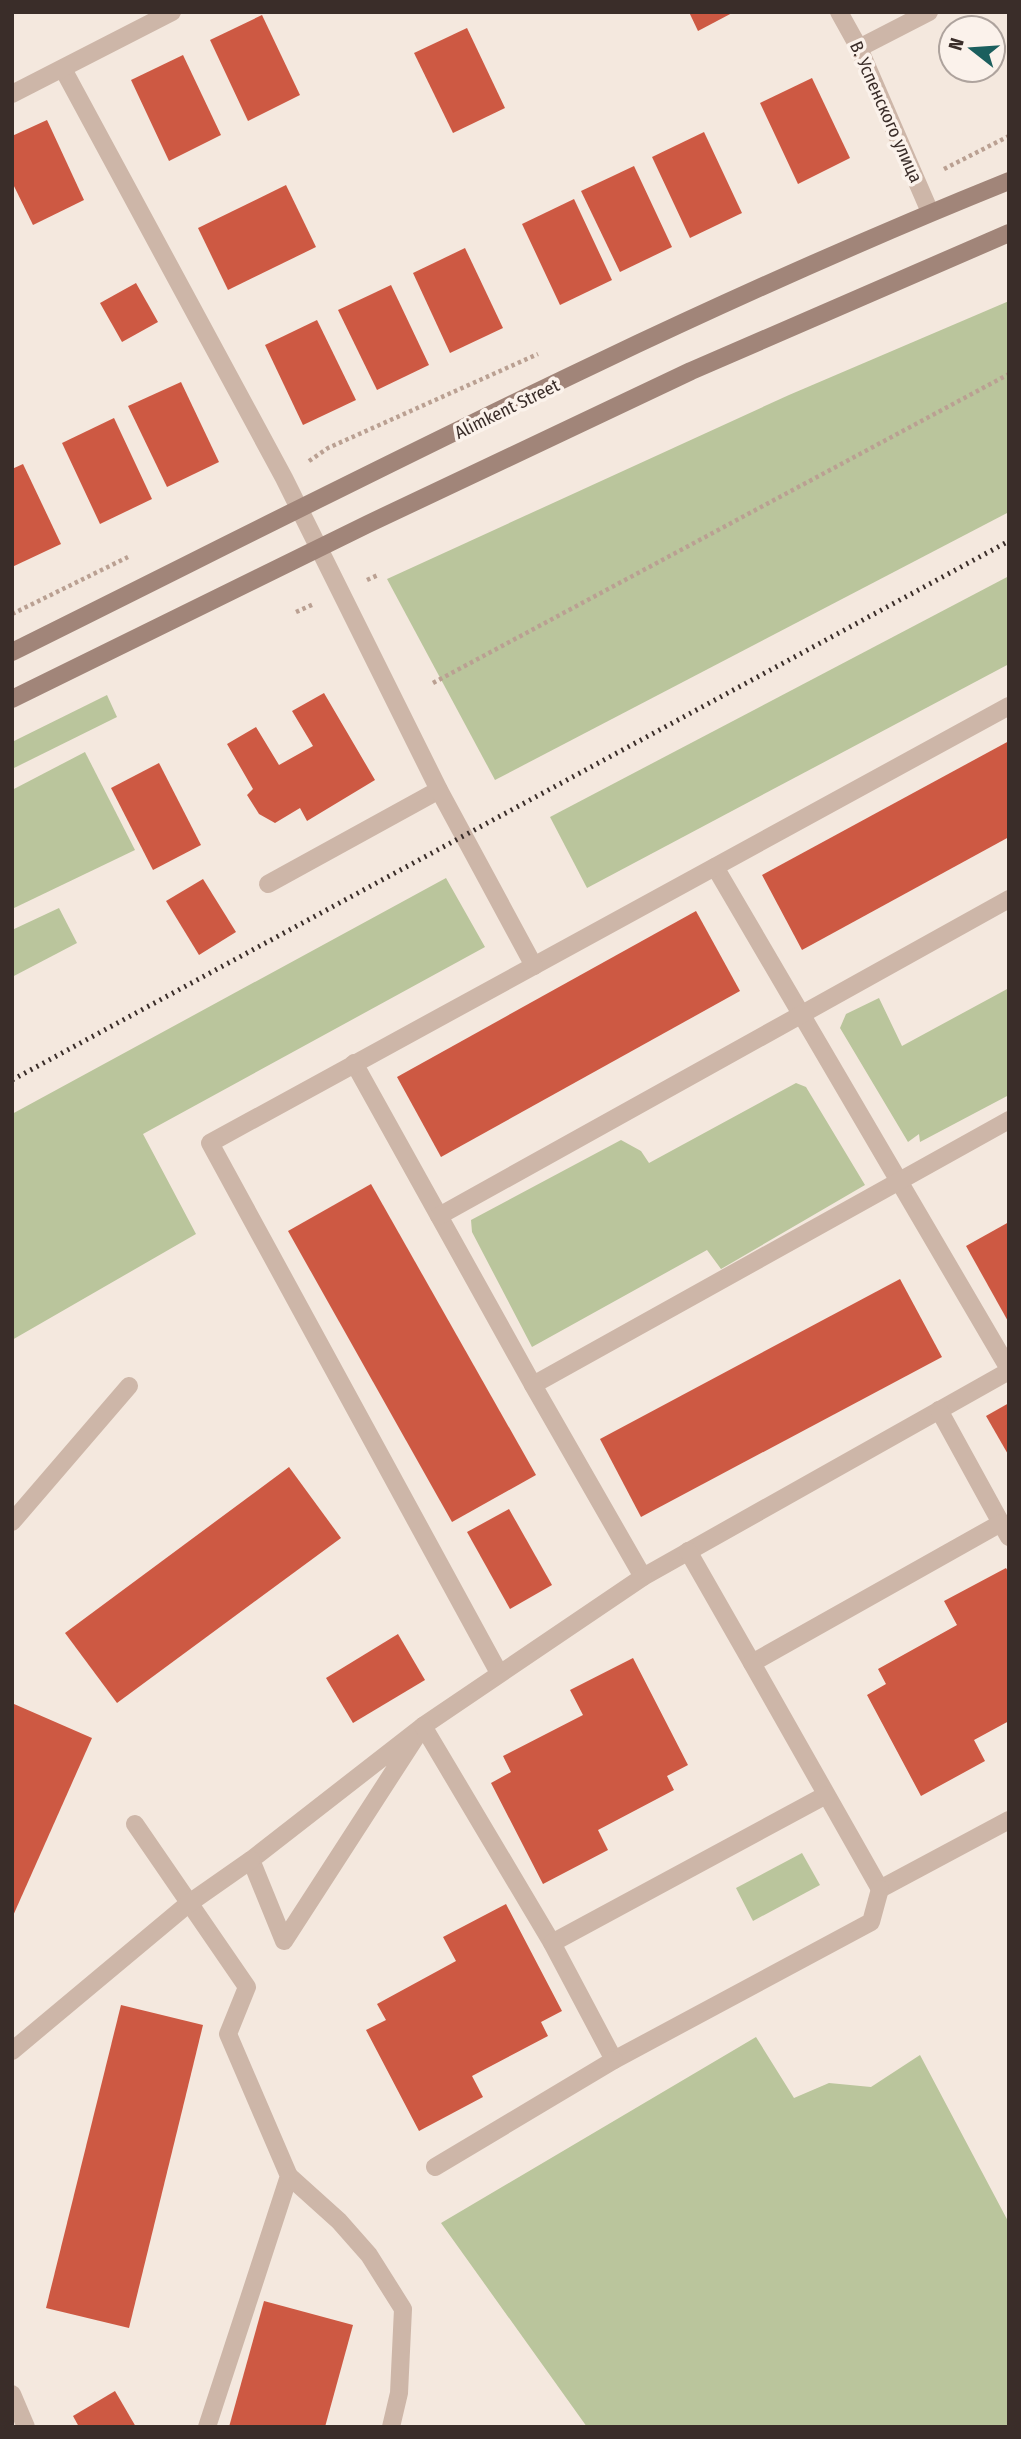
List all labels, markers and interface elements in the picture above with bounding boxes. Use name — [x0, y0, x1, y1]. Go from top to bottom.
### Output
north arrow — [937, 14, 1007, 84]
text: N — [944, 35, 969, 53]
street label: В. Успенского улица — [845, 38, 927, 186]
street label: Alimkent Street — [451, 374, 563, 444]

